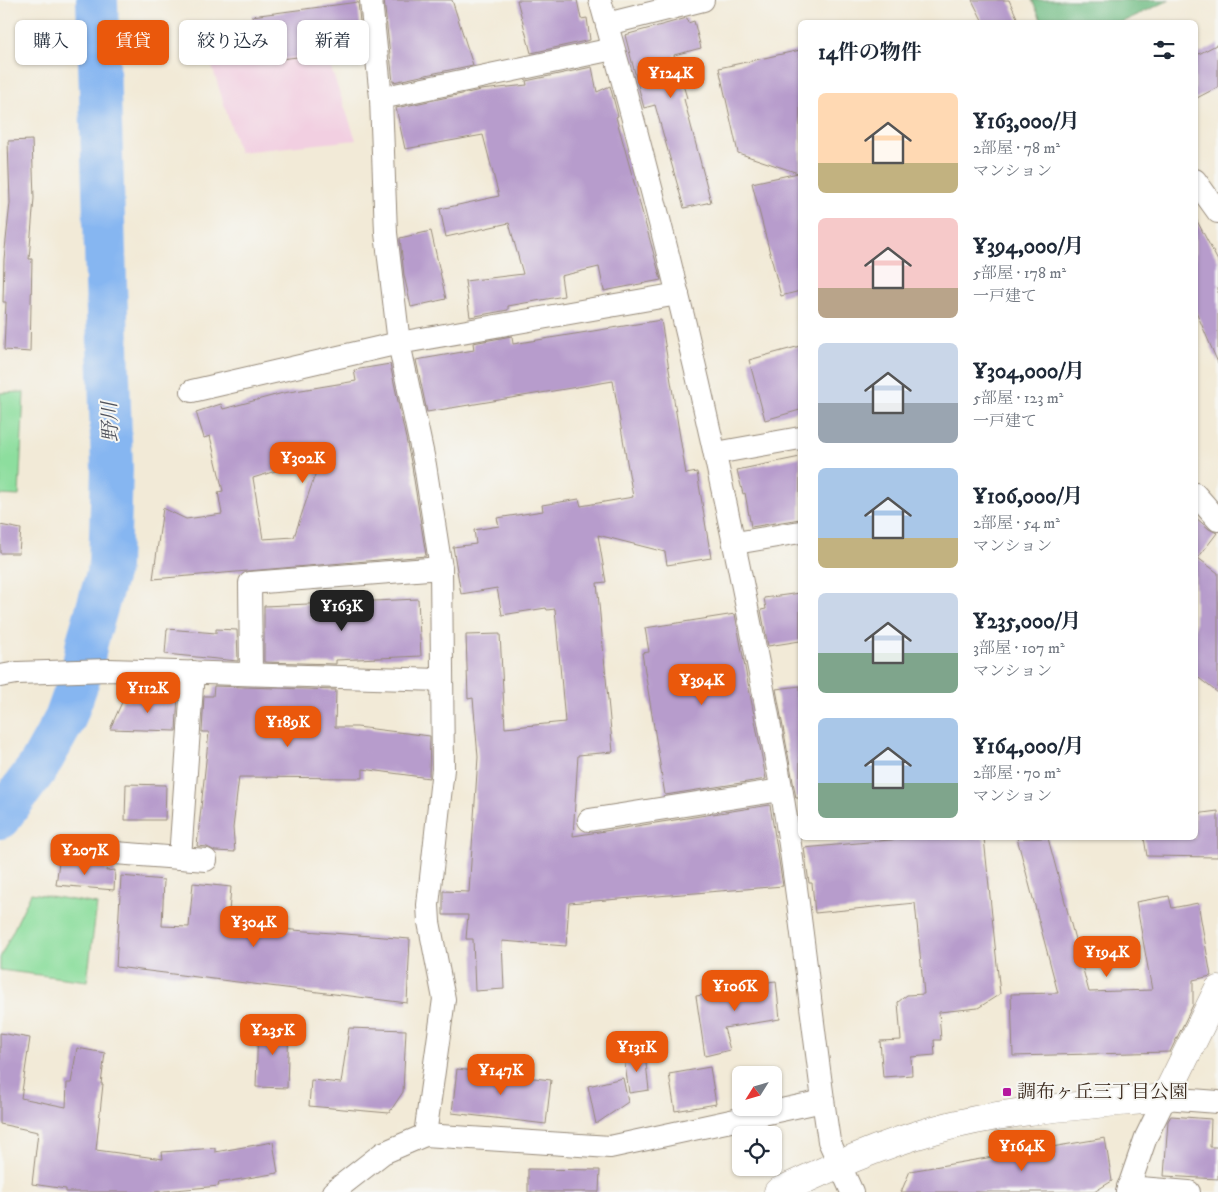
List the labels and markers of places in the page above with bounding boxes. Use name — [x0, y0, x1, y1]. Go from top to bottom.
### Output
pin: ¥124K — [636, 56, 706, 99]
pin: ¥302K — [268, 442, 338, 484]
pin: ¥163K — [307, 590, 377, 632]
pin: ¥394K — [667, 664, 737, 706]
pin: ¥112K — [113, 672, 183, 714]
pin: ¥189K — [253, 706, 323, 748]
pin: ¥207K — [50, 834, 120, 876]
pin: ¥304K — [219, 906, 289, 948]
pin: ¥194K — [1072, 936, 1142, 978]
pin: ¥106K — [700, 970, 770, 1012]
pin: ¥235K — [238, 1014, 308, 1056]
pin: ¥131K — [602, 1030, 672, 1073]
pin: ¥147K — [466, 1054, 536, 1096]
place label: 調布ヶ丘三丁目公園 — [1017, 1081, 1188, 1104]
marker: 調布ヶ丘三丁目公園 — [1001, 1086, 1013, 1098]
pin: ¥164K — [987, 1130, 1057, 1172]

